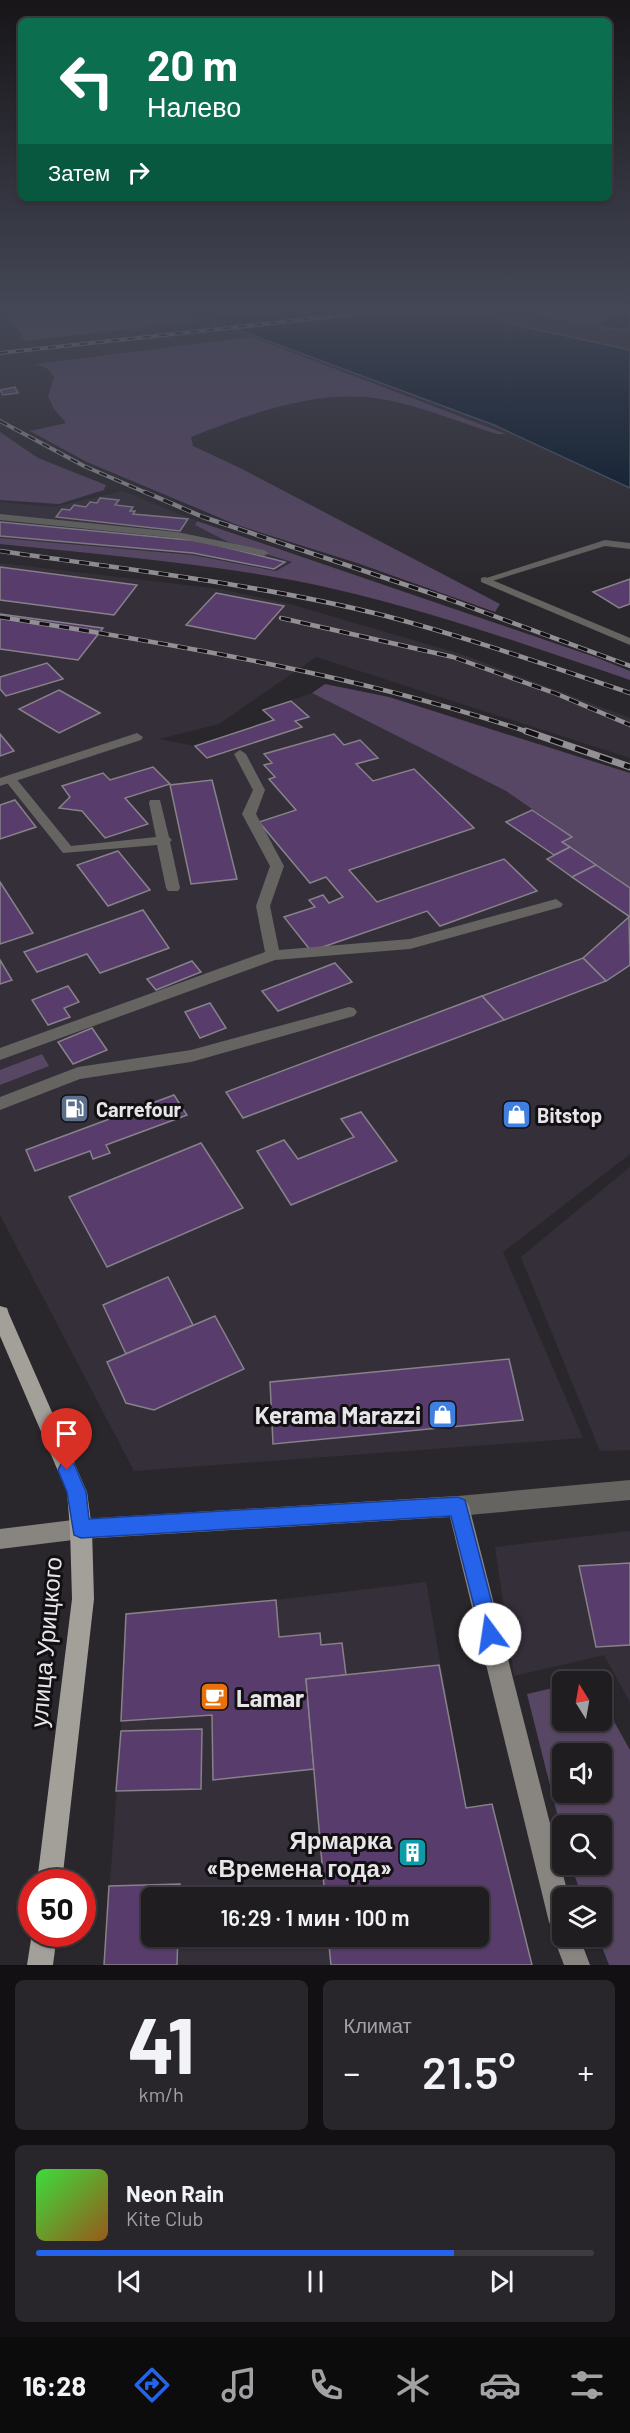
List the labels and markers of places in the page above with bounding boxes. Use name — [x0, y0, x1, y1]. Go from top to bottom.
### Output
fuel station icon: Carrefour — [59, 1093, 91, 1125]
place label: Carrefour — [96, 1097, 182, 1121]
shop icon: Bitstop — [500, 1099, 532, 1131]
place label: Bitstop — [537, 1103, 602, 1127]
shop icon: Kerama Marazzi — [426, 1398, 458, 1430]
place label: Kerama Marazzi — [255, 1400, 421, 1429]
pin — [41, 1408, 92, 1470]
cafe icon: Lamar — [199, 1681, 231, 1713]
place label: Lamar — [236, 1683, 304, 1712]
place label: Ярмарка «Времена года» — [206, 1825, 393, 1882]
building icon: Ярмарка «Времена года» — [397, 1837, 429, 1869]

